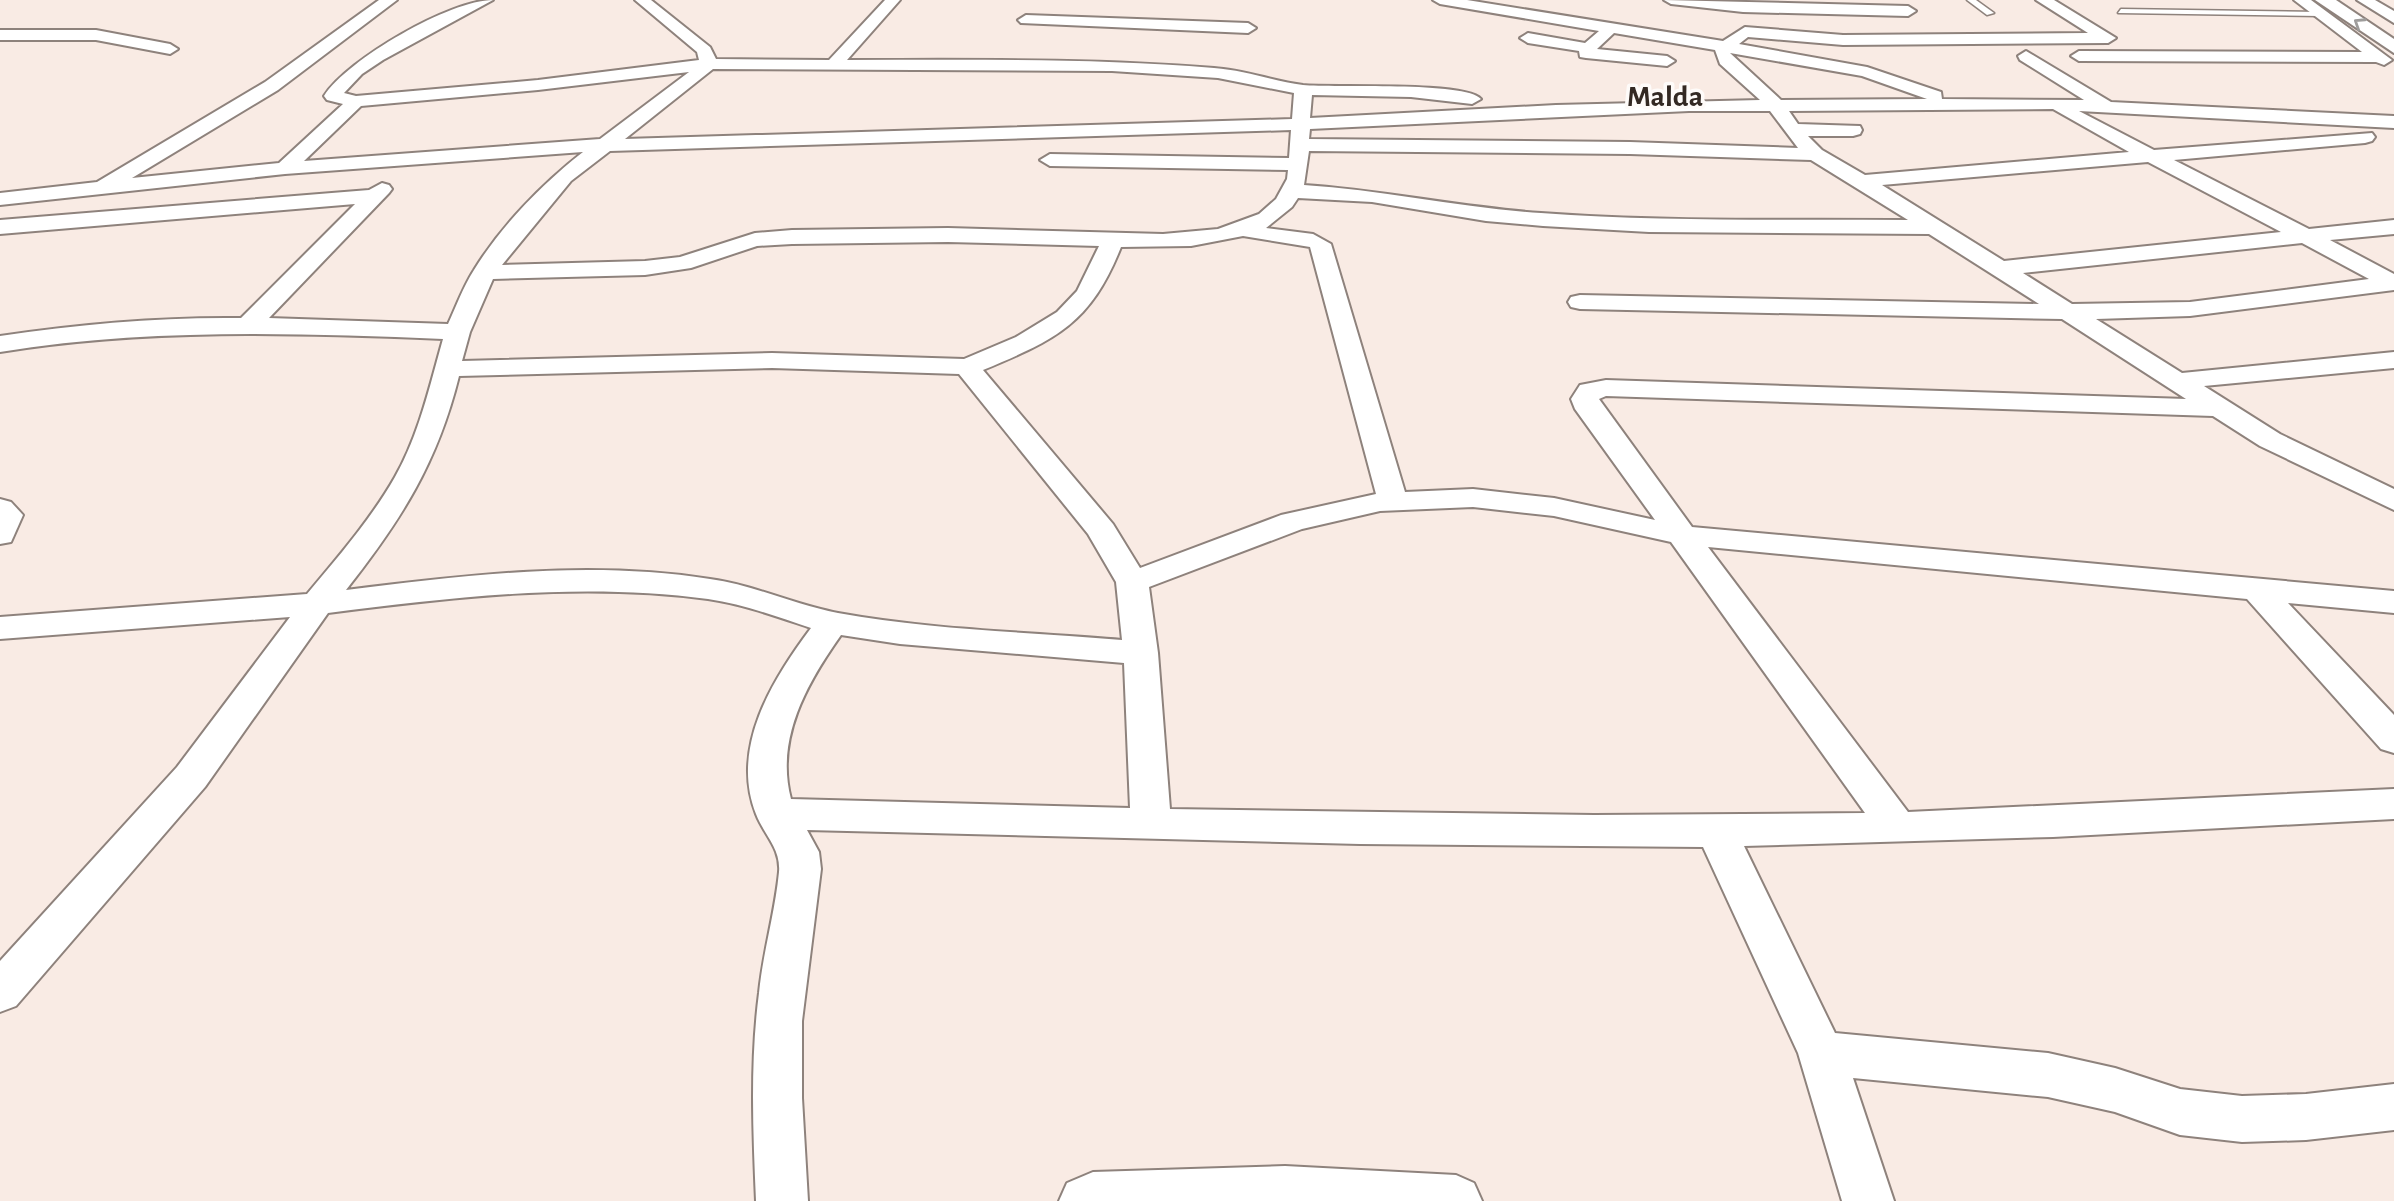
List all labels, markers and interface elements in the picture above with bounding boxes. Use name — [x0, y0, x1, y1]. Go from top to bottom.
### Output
one-way arrow — [2354, 19, 2367, 32]
district label: Malda — [1627, 82, 1703, 112]

